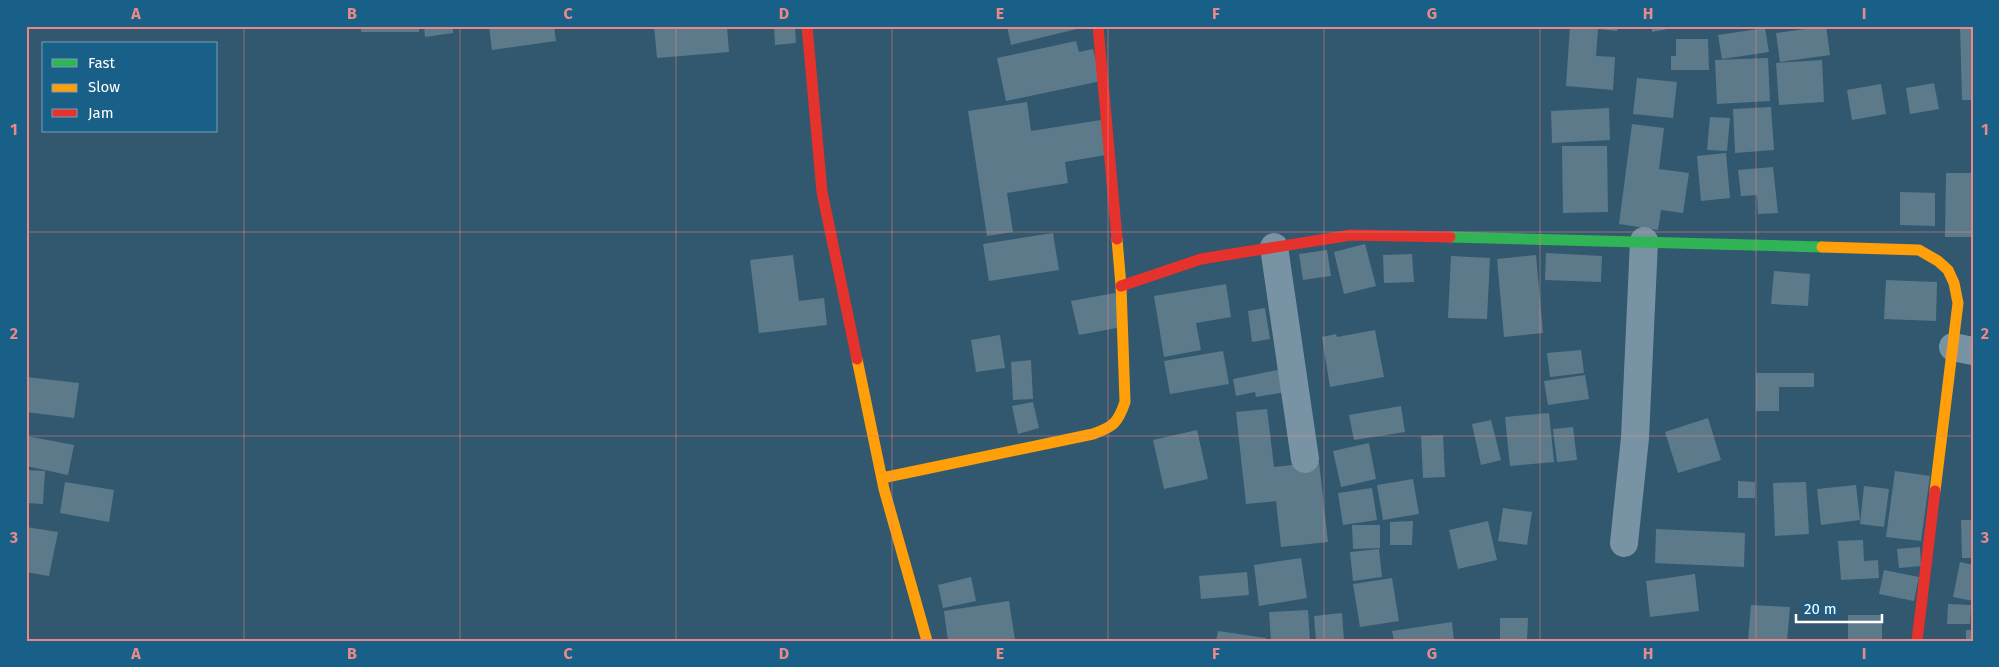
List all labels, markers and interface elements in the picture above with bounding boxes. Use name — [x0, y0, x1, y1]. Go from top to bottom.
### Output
text: A — [130, 4, 141, 23]
text: B — [347, 4, 357, 23]
text: C — [563, 4, 573, 23]
text: D — [779, 4, 789, 23]
text: E — [996, 4, 1004, 23]
text: F — [1212, 4, 1220, 23]
text: G — [1427, 4, 1437, 23]
text: H — [1643, 4, 1653, 23]
text: I — [1862, 4, 1866, 23]
legend — [42, 42, 218, 132]
text: Fast — [88, 54, 115, 72]
text: Slow — [88, 78, 120, 96]
text: Jam — [88, 104, 114, 122]
text: 1 — [10, 120, 18, 139]
text: 1 — [1981, 120, 1989, 139]
text: 2 — [10, 324, 18, 343]
text: 2 — [1981, 324, 1989, 343]
text: 3 — [9, 528, 18, 547]
text: 3 — [1980, 528, 1989, 547]
scale bar — [1796, 592, 1883, 624]
text: 20 m — [1804, 600, 1837, 618]
text: A — [130, 644, 141, 663]
text: B — [347, 644, 357, 663]
text: C — [563, 644, 573, 663]
text: D — [779, 644, 789, 663]
text: E — [996, 644, 1004, 663]
text: F — [1212, 644, 1220, 663]
text: G — [1427, 644, 1437, 663]
text: H — [1643, 644, 1653, 663]
text: I — [1862, 644, 1866, 663]

